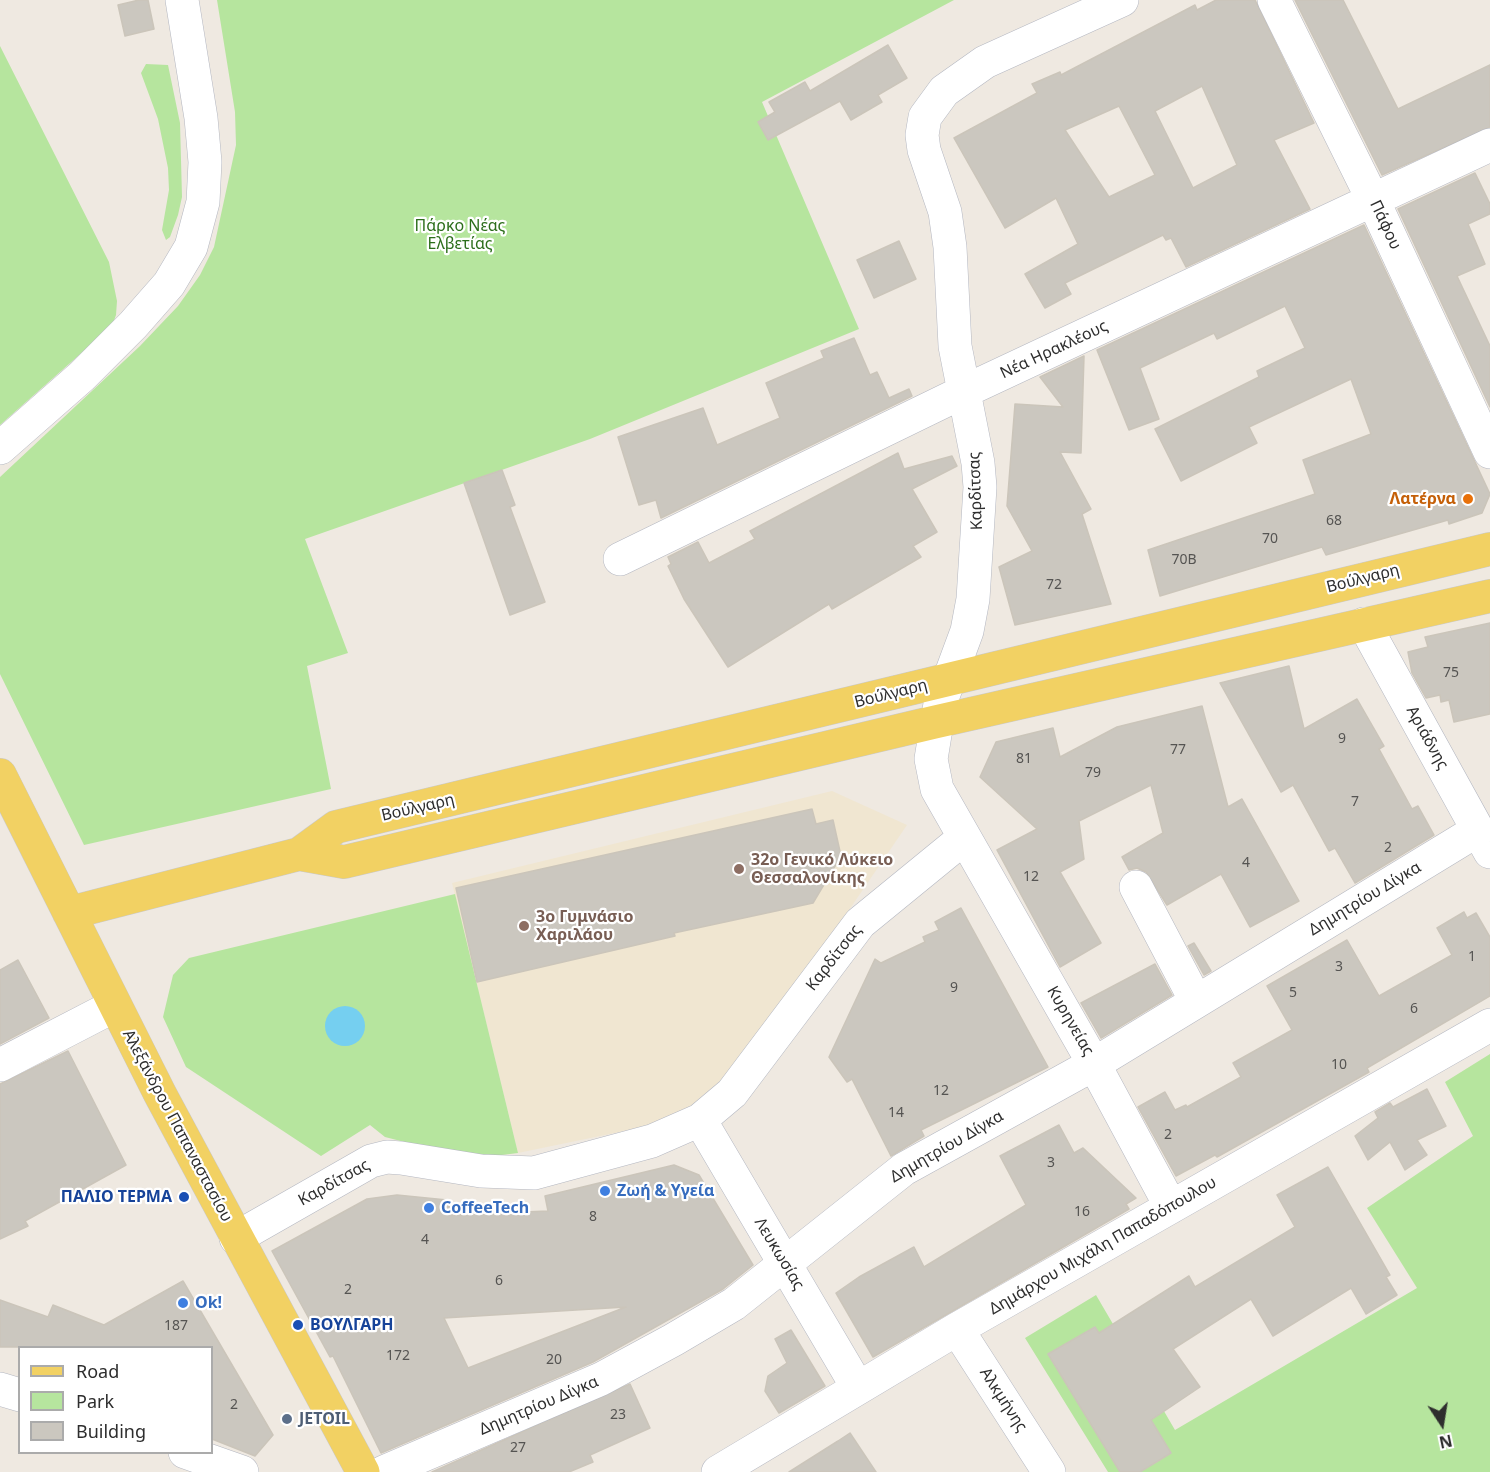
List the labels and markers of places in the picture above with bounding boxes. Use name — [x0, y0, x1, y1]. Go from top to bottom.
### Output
place label: Λατέρνα — [1390, 489, 1456, 509]
marker: Λατέρνα — [1461, 492, 1475, 506]
place label: 32ο Γενικό Λύκειο Θεσσαλονίκης — [751, 850, 893, 888]
marker: 32ο Γενικό Λύκειο Θεσσαλονίκης — [732, 862, 746, 876]
place label: 3ο Γυμνάσιο Χαριλάου — [536, 907, 634, 945]
marker: 3ο Γυμνάσιο Χαριλάου — [517, 919, 531, 933]
place label: Ζωή & Υγεία — [617, 1181, 714, 1201]
marker: Ζωή & Υγεία — [598, 1184, 612, 1198]
place label: ΠΑΛΙΟ ΤΕΡΜΑ — [61, 1187, 172, 1207]
marker: ΠΑΛΙΟ ΤΕΡΜΑ — [177, 1190, 191, 1204]
place label: CoffeeTech — [441, 1198, 529, 1218]
marker: CoffeeTech — [422, 1201, 436, 1215]
place label: Ok! — [195, 1293, 222, 1313]
marker: Ok! — [176, 1296, 190, 1310]
place label: ΒΟΥΛΓΑΡΗ — [310, 1315, 393, 1335]
marker: ΒΟΥΛΓΑΡΗ — [291, 1318, 305, 1332]
place label: JETOIL — [299, 1409, 350, 1429]
marker: JETOIL — [280, 1412, 294, 1426]

